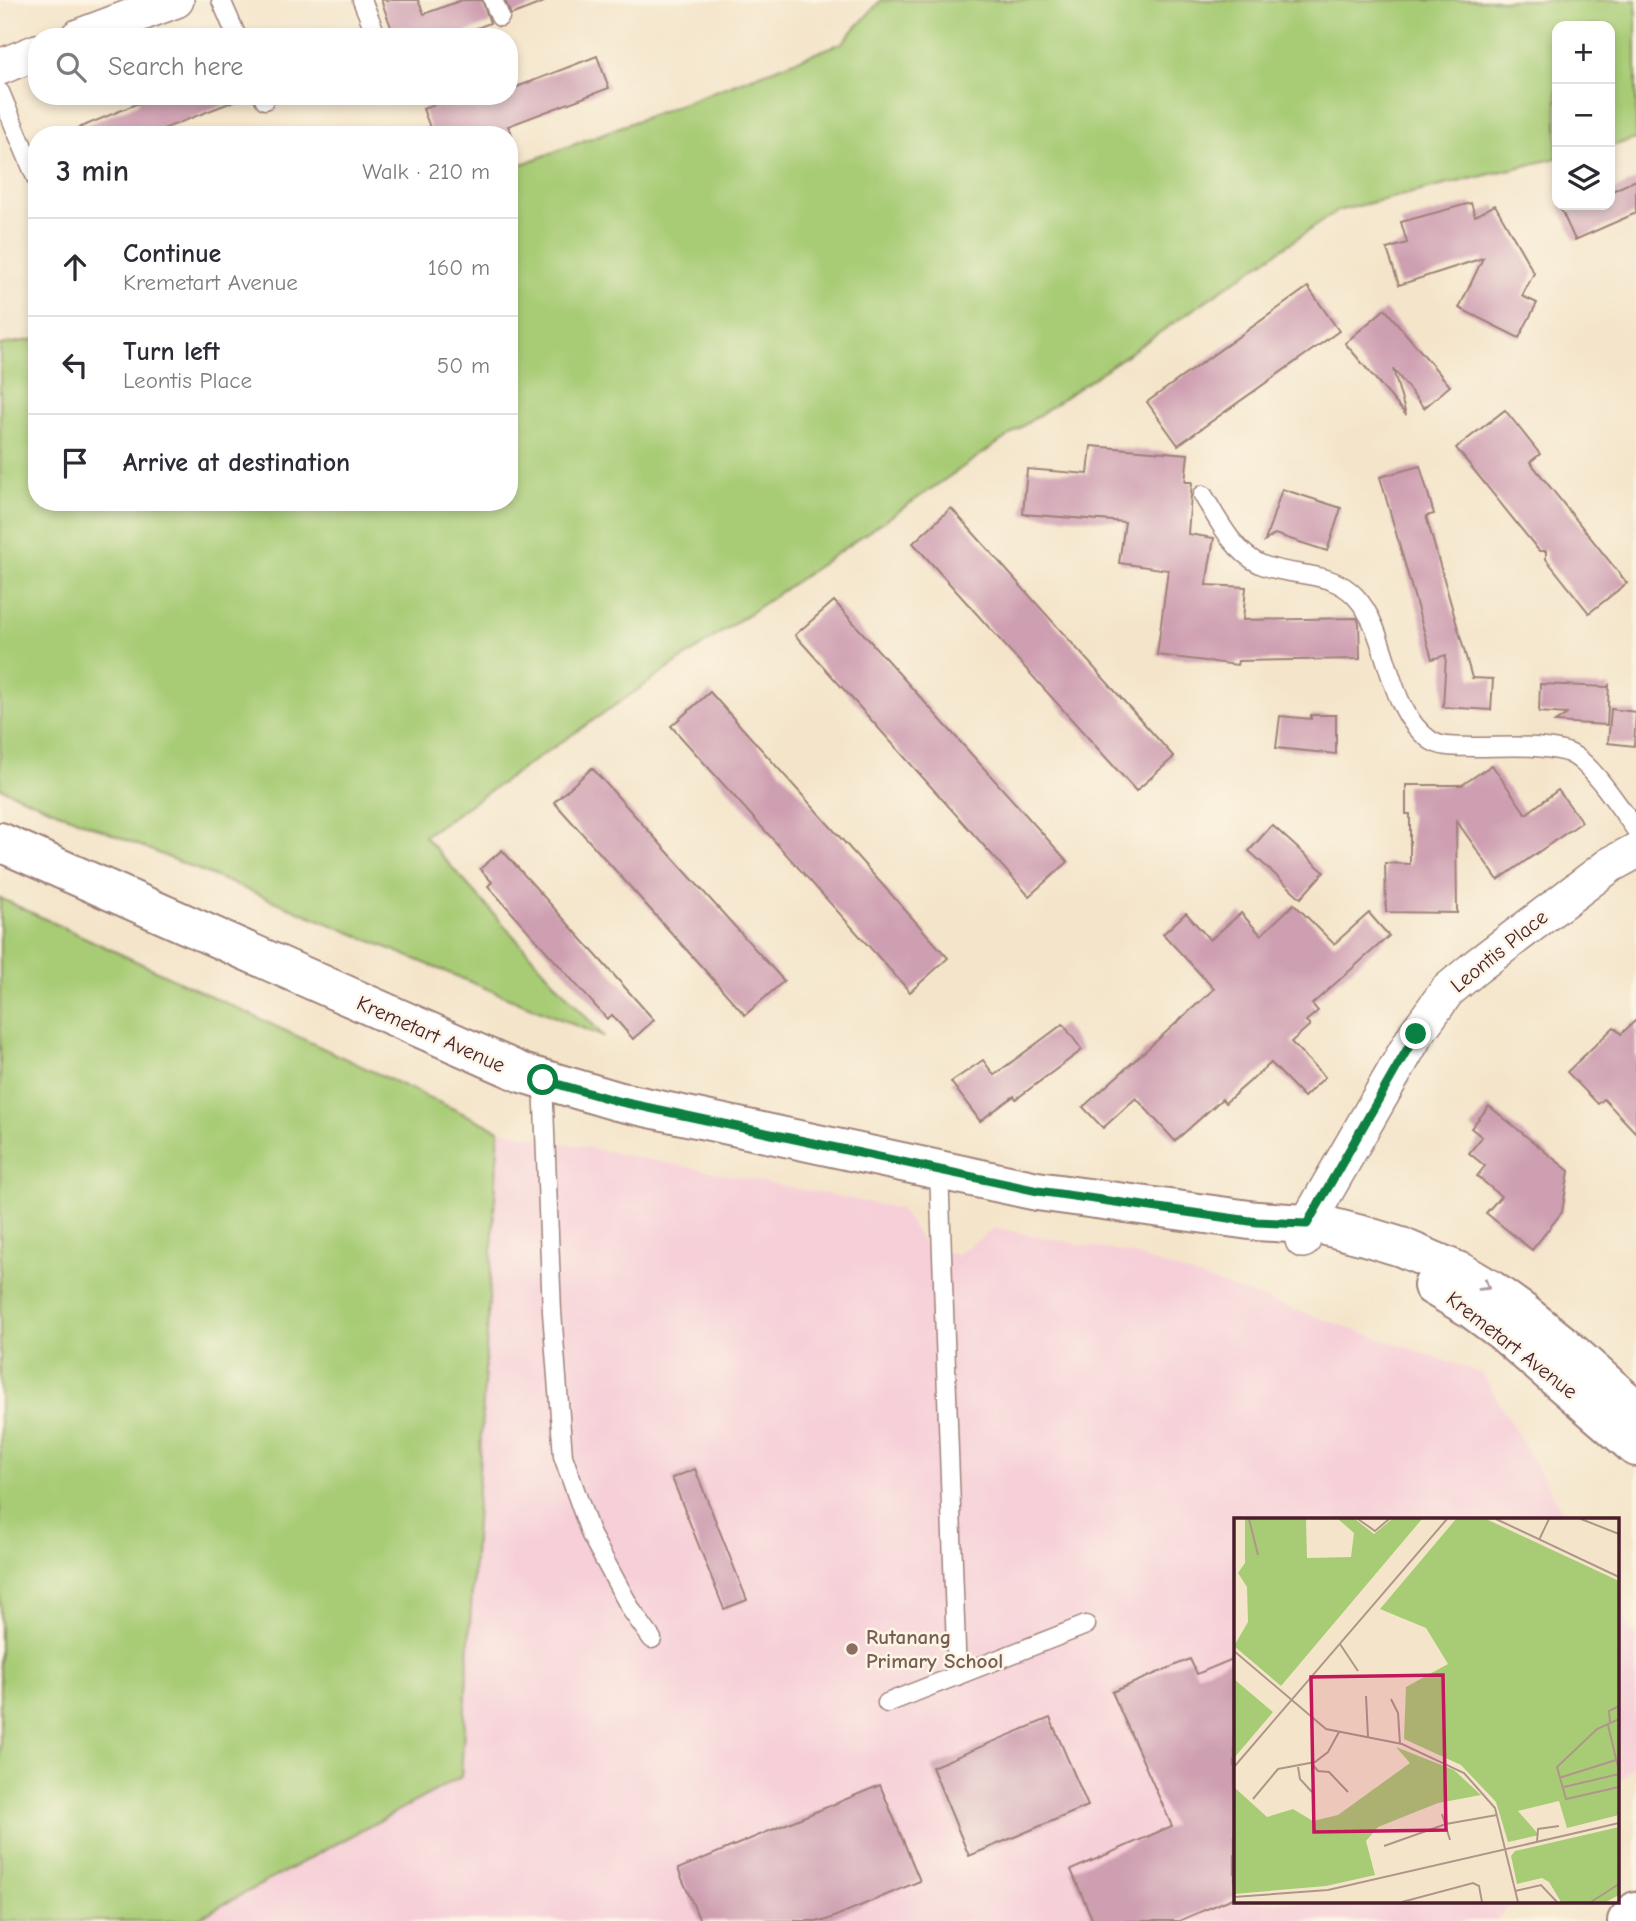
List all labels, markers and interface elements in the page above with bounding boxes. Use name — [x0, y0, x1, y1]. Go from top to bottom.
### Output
map controls — [1552, 21, 1615, 210]
button: + — [1552, 21, 1615, 84]
search box — [28, 28, 518, 105]
icon: search — [52, 48, 90, 86]
text: Search here — [108, 52, 243, 82]
button: − — [1552, 84, 1615, 147]
button: layers — [1552, 147, 1615, 210]
text: 3 min — [56, 154, 129, 189]
text: Walk · 210 m — [362, 158, 490, 185]
text: Continue — [123, 239, 221, 269]
icon: ahead — [56, 248, 94, 286]
text: 160 m — [428, 254, 490, 281]
text: Kremetart Avenue — [123, 269, 298, 296]
text: Turn left — [123, 337, 220, 367]
icon: left — [56, 346, 94, 384]
text: 50 m — [437, 352, 490, 379]
text: Leontis Place — [123, 367, 252, 394]
icon: arrive — [56, 444, 94, 482]
text: Arrive at destination — [123, 448, 350, 478]
street label: Leontis Place — [1446, 905, 1552, 997]
street label: Kremetart Avenue — [353, 991, 509, 1077]
route end — [1400, 1018, 1431, 1049]
route start — [527, 1064, 558, 1095]
one-way arrow — [1478, 1278, 1491, 1291]
street label: Kremetart Avenue — [1442, 1286, 1582, 1404]
inset map — [1234, 1518, 1618, 1904]
place label: Rutanang Primary School — [866, 1625, 1003, 1673]
marker: Rutanang Primary School — [844, 1641, 860, 1657]

